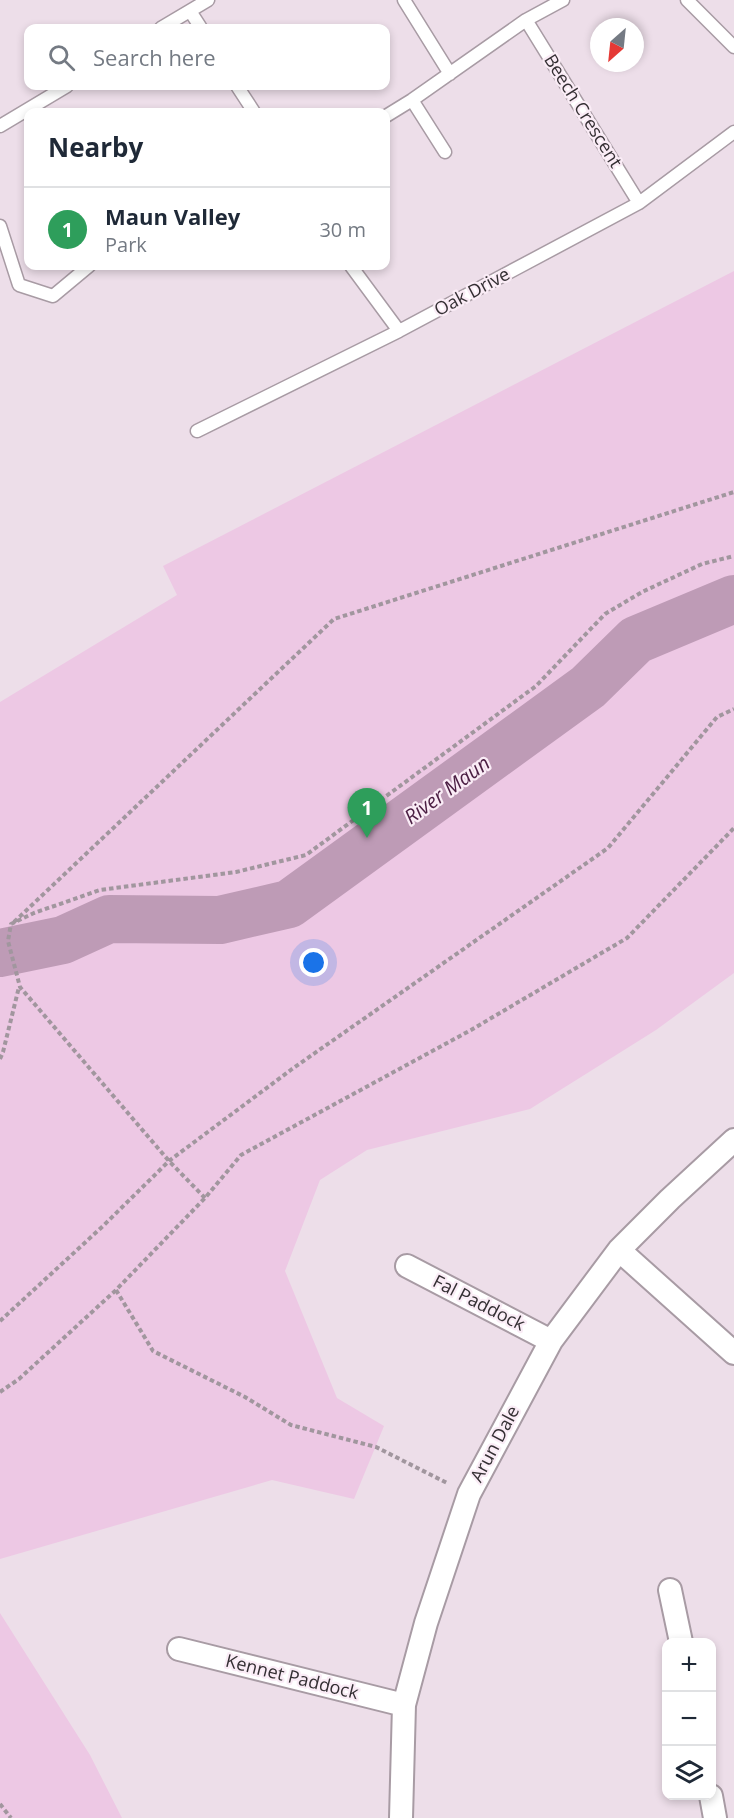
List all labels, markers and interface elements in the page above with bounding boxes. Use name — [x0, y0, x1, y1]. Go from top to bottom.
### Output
north arrow — [590, 18, 644, 72]
search box — [24, 24, 390, 90]
icon: search — [45, 41, 78, 74]
text: Search here — [93, 42, 216, 72]
street label: Beech Crescent — [539, 49, 628, 172]
text: Nearby — [48, 129, 143, 165]
text: Maun Valley — [105, 201, 240, 231]
text: 1 — [62, 216, 73, 243]
text: 30 m — [319, 216, 366, 243]
text: Park — [105, 231, 147, 258]
street label: Oak Drive — [430, 261, 513, 321]
water label: River Maun — [398, 749, 495, 830]
pin: 1 — [348, 788, 386, 838]
your location — [299, 948, 328, 977]
street label: Fal Paddock — [429, 1269, 530, 1336]
street label: Arun Dale — [464, 1401, 524, 1486]
map controls — [662, 1638, 716, 1800]
button: + — [662, 1638, 716, 1692]
street label: Kennet Paddock — [223, 1648, 362, 1704]
button: − — [662, 1692, 716, 1746]
button: layers — [662, 1746, 716, 1800]

